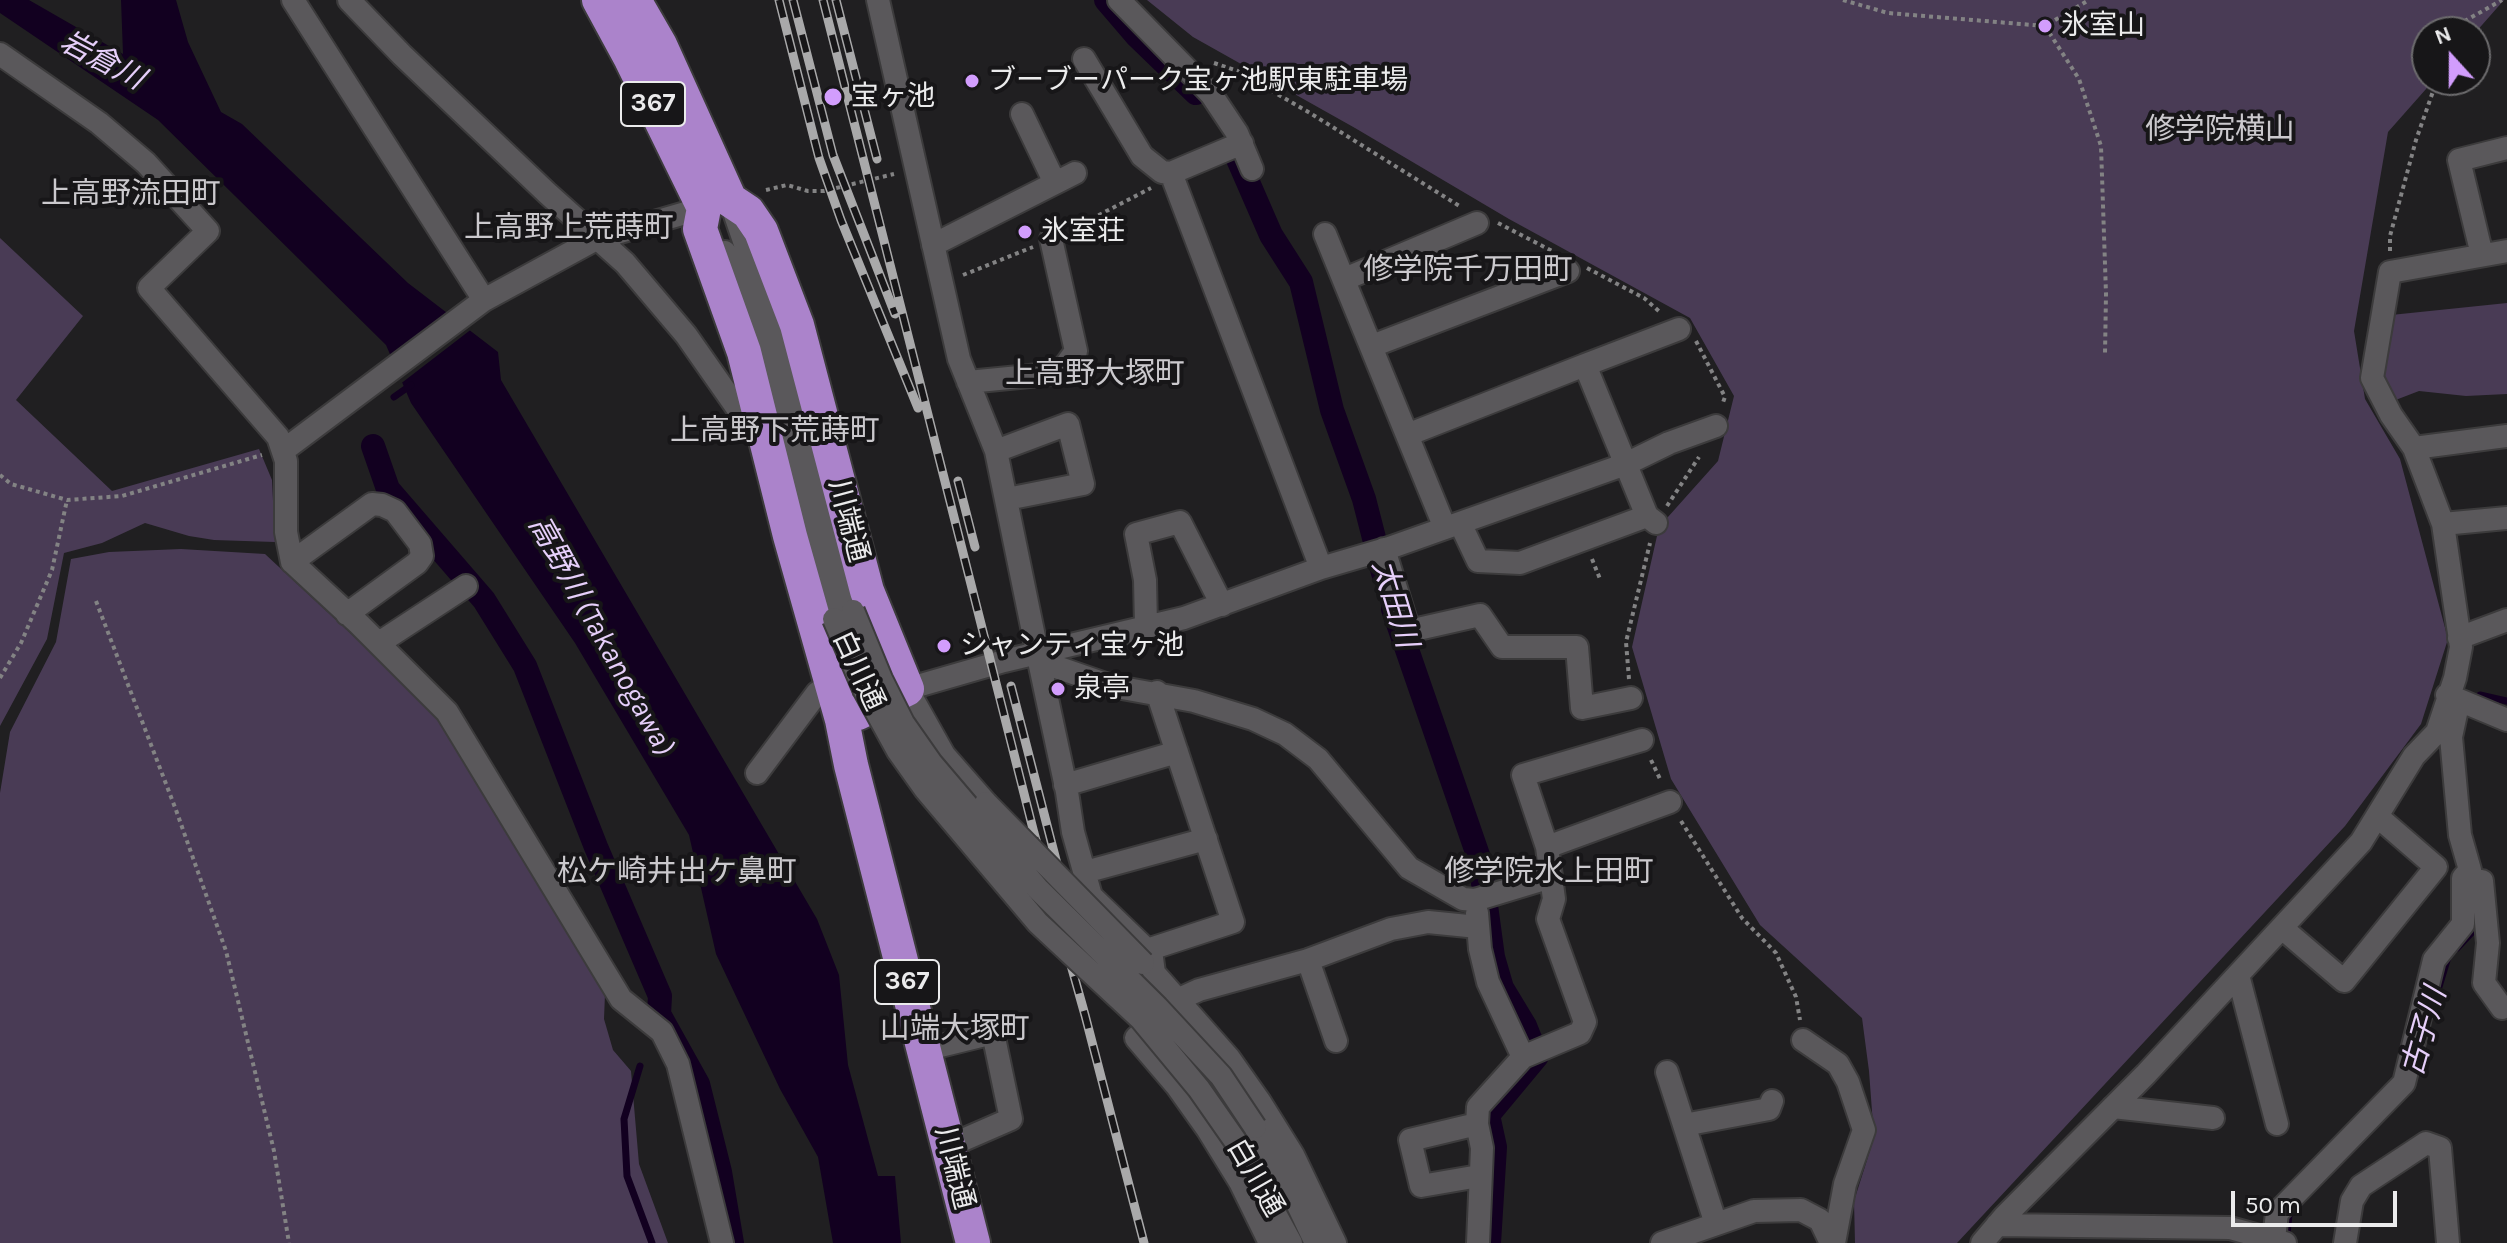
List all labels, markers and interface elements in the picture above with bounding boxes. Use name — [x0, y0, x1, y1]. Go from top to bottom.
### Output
place label: 氷室山 — [2061, 9, 2145, 43]
north arrow — [2411, 16, 2491, 96]
marker: 氷室山 — [2036, 17, 2054, 35]
text: N — [2431, 20, 2455, 50]
water label: 岩倉川 — [54, 24, 150, 98]
place label: ブーブーパーク宝ヶ池駅東駐車場 — [988, 64, 1408, 98]
marker: ブーブーパーク宝ヶ池駅東駐車場 — [963, 72, 981, 90]
place label: 宝ヶ池 — [851, 80, 935, 114]
road number: 367 — [621, 82, 685, 126]
marker: 宝ヶ池 — [822, 86, 844, 108]
district label: 修学院横山 — [2145, 112, 2295, 148]
district label: 上高野流田町 — [41, 176, 221, 212]
district label: 上高野上荒蒔町 — [464, 210, 674, 246]
place label: 氷室荘 — [1041, 215, 1125, 249]
marker: 氷室荘 — [1016, 223, 1034, 241]
district label: 修学院千万田町 — [1363, 252, 1573, 288]
district label: 上高野大塚町 — [1005, 356, 1185, 392]
district label: 上高野下荒蒔町 — [670, 413, 880, 449]
street label: 川端通 — [821, 476, 875, 566]
water label: 高野川 (Takanogawa) — [520, 510, 682, 762]
water label: 太田川 — [1364, 556, 1424, 652]
street label: 白川通 — [825, 626, 891, 716]
place label: シャンティ宝ヶ池 — [960, 629, 1184, 663]
marker: シャンティ宝ヶ池 — [935, 637, 953, 655]
place label: 泉亭 — [1074, 672, 1130, 706]
marker: 泉亭 — [1049, 680, 1067, 698]
district label: 松ケ崎井出ケ鼻町 — [557, 854, 797, 890]
district label: 修学院水上田町 — [1444, 854, 1654, 890]
road number: 367 — [875, 960, 939, 1004]
water label: 古子川 — [2395, 984, 2455, 1080]
district label: 山端大塚町 — [880, 1011, 1030, 1047]
street label: 川端通 — [928, 1123, 980, 1213]
street label: 白川通 — [1219, 1133, 1291, 1223]
scale bar — [2235, 1175, 2401, 1225]
text: 50 m — [2245, 1191, 2301, 1219]

